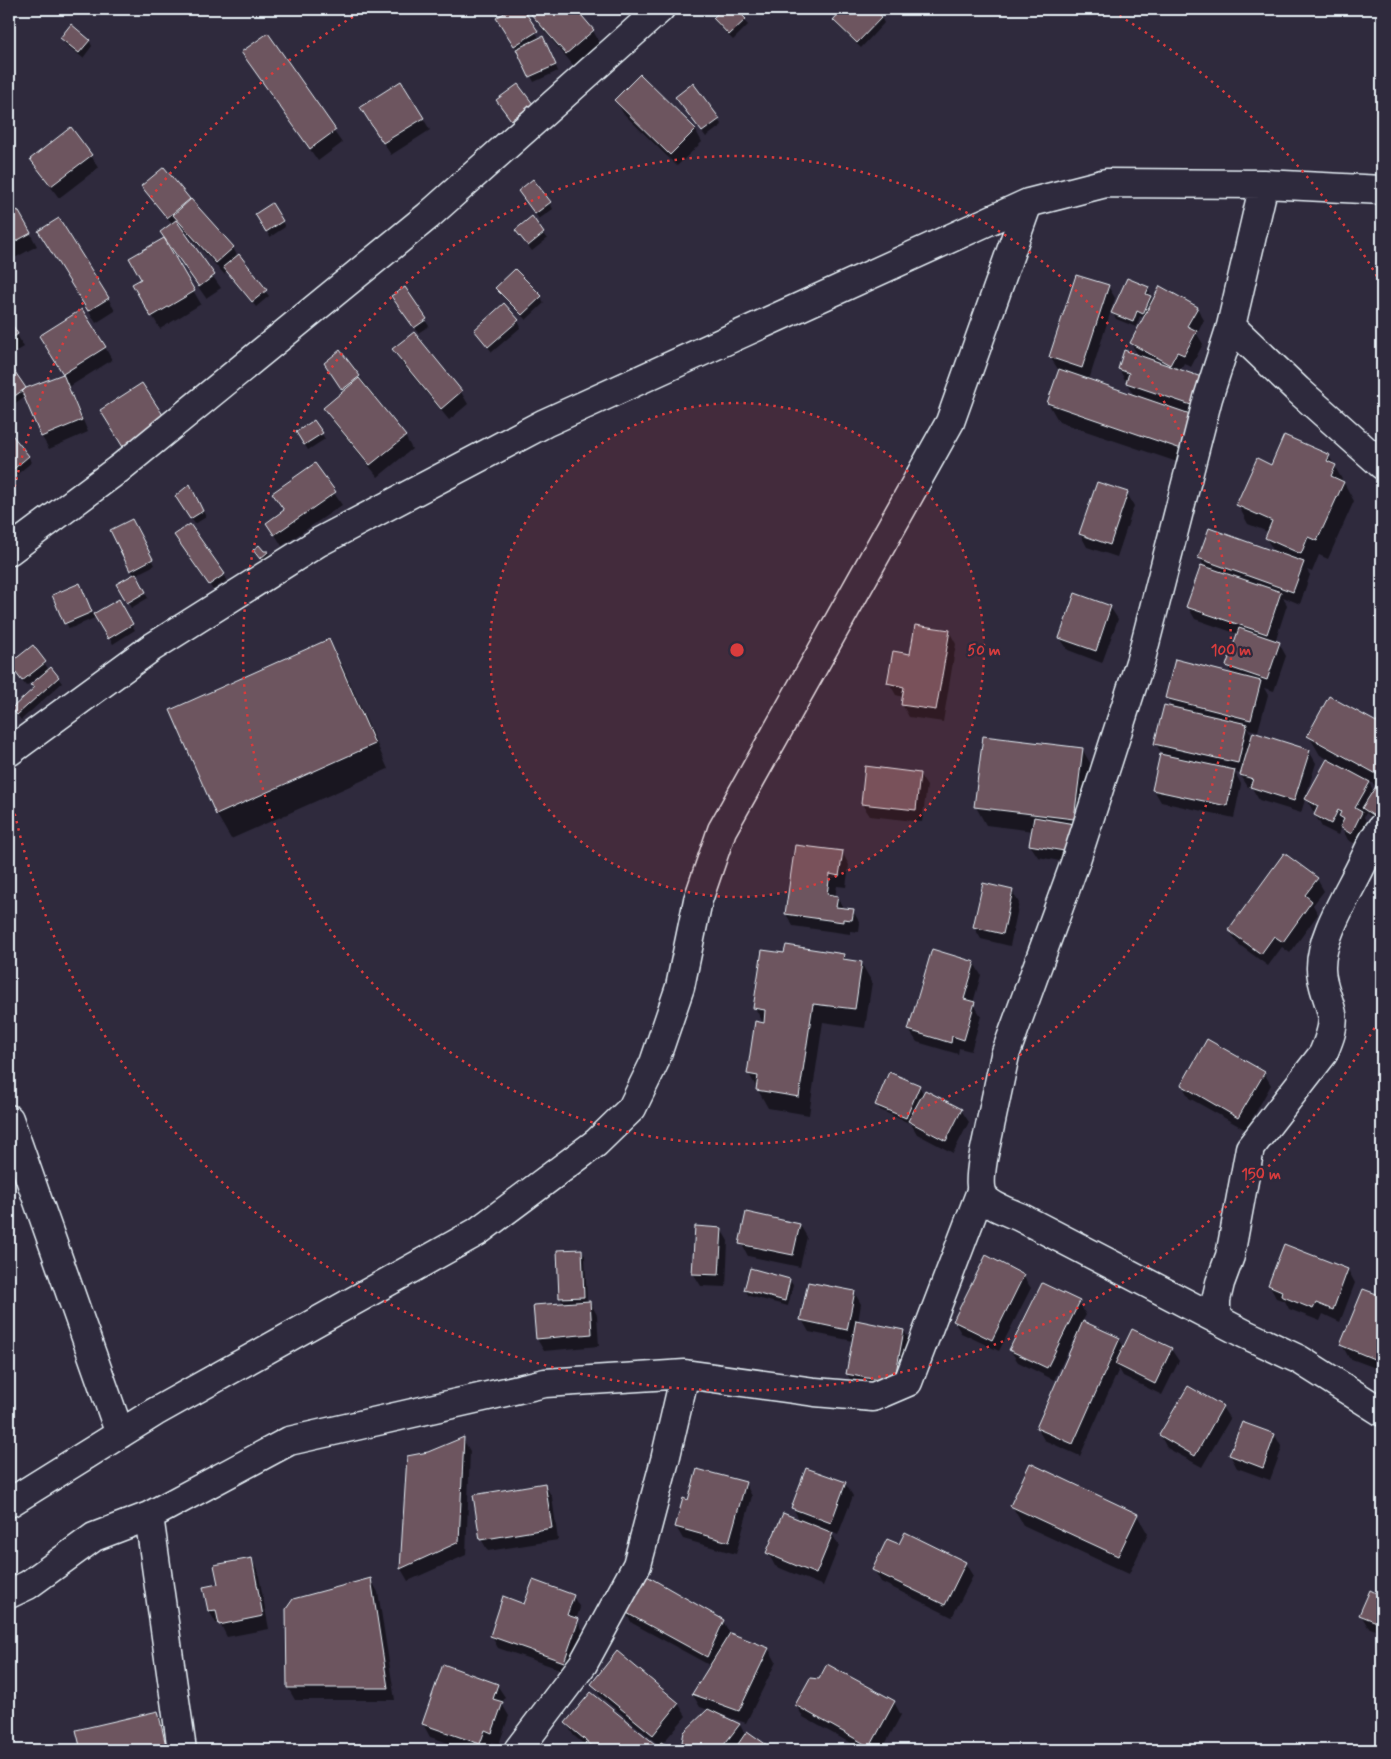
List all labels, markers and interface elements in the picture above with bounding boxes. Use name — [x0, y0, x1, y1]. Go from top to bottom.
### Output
centre of rings — [728, 641, 746, 659]
text: 50 m — [967, 641, 1001, 661]
text: 100 m — [1211, 641, 1251, 661]
text: 150 m — [1241, 1165, 1281, 1185]

